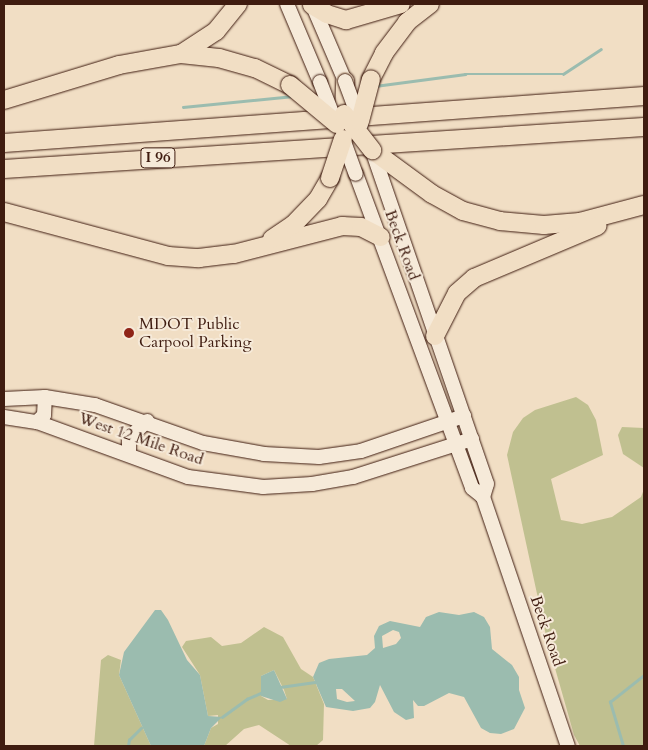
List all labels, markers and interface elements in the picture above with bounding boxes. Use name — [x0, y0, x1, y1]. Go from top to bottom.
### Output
road number: I 96 — [139, 146, 177, 170]
street label: Beck Road — [380, 207, 424, 283]
place label: MDOT Public Carpool Parking — [139, 314, 252, 352]
marker: MDOT Public Carpool Parking — [123, 327, 135, 339]
street label: West 12 Mile Road — [76, 409, 206, 469]
street label: Beck Road — [526, 593, 568, 669]

